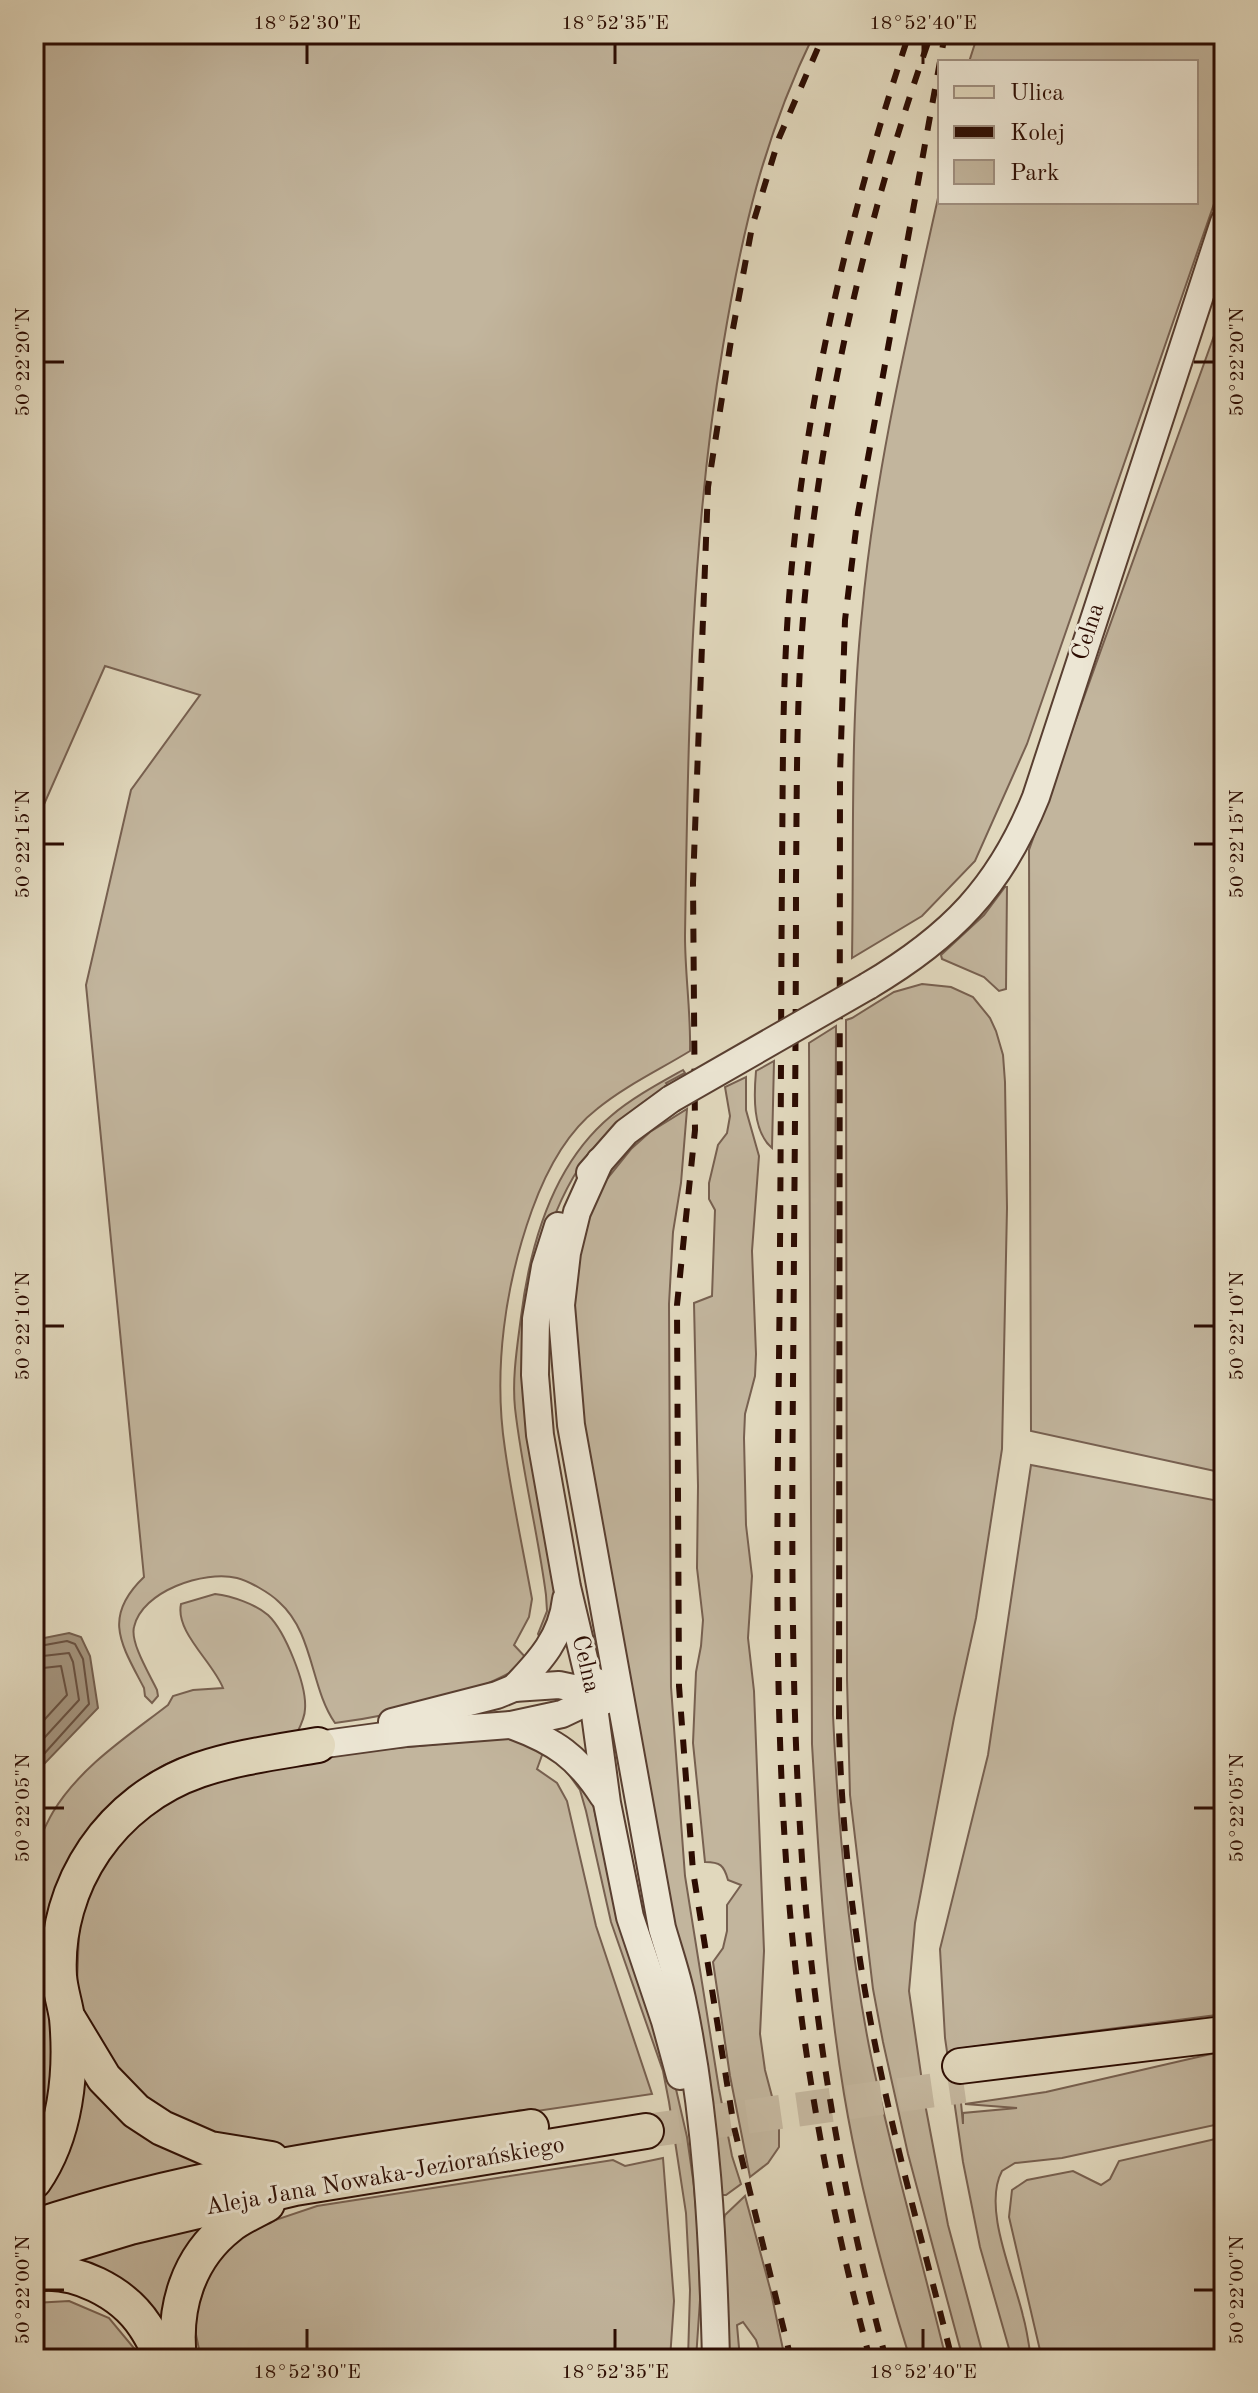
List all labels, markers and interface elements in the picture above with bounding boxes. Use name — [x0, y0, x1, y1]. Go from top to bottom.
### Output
text: 18°52'30"E — [253, 14, 361, 34]
text: 18°52'35"E — [561, 14, 669, 34]
text: 18°52'40"E — [869, 14, 977, 34]
legend — [938, 60, 1198, 204]
text: Ulica — [1010, 82, 1064, 106]
text: Kolej — [1010, 122, 1065, 146]
text: Park — [1010, 162, 1059, 186]
text: 50°22'20"N — [14, 307, 34, 417]
text: 50°22'20"N — [1228, 307, 1248, 417]
street label: Celna — [1069, 600, 1109, 663]
text: 50°22'15"N — [14, 789, 34, 899]
text: 50°22'15"N — [1228, 789, 1248, 899]
text: 50°22'10"N — [14, 1271, 34, 1381]
text: 50°22'10"N — [1228, 1271, 1248, 1381]
street label: Celna — [567, 1633, 603, 1695]
text: 50°22'05"N — [14, 1753, 34, 1863]
text: 50°22'05"N — [1228, 1753, 1248, 1863]
street label: Aleja Jana Nowaka-Jeziorańskiego — [204, 2134, 566, 2220]
text: 50°22'00"N — [14, 2235, 34, 2345]
text: 50°22'00"N — [1228, 2235, 1248, 2345]
text: 18°52'30"E — [253, 2363, 361, 2383]
text: 18°52'35"E — [561, 2363, 669, 2383]
text: 18°52'40"E — [869, 2363, 977, 2383]

